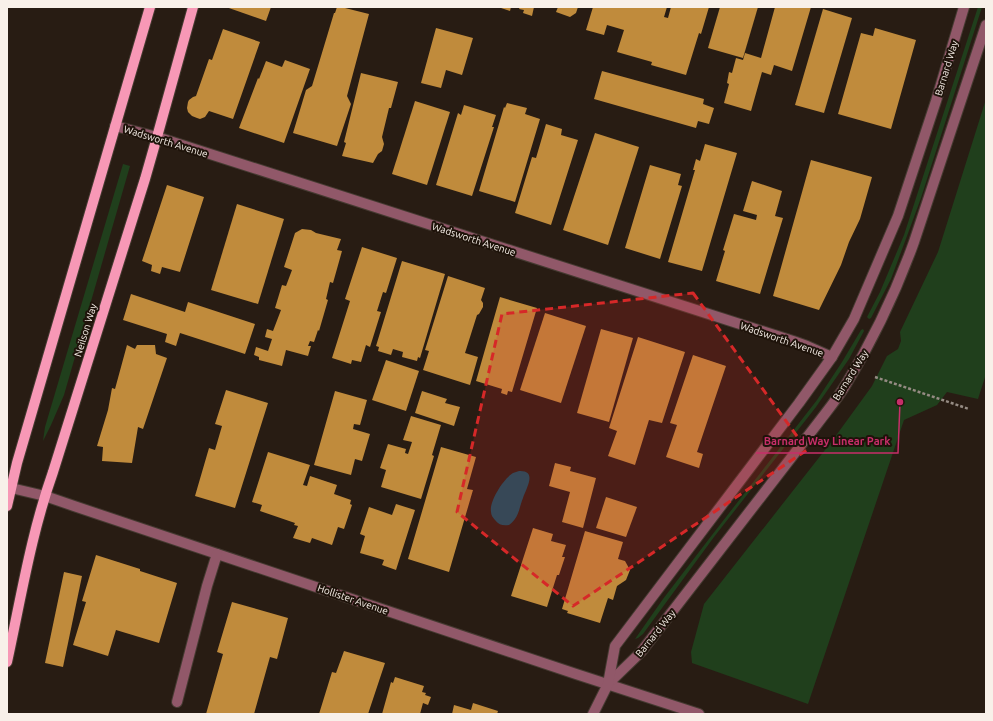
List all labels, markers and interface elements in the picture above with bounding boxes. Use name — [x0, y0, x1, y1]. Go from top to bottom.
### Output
street label: Barnard Way — [933, 39, 960, 97]
street label: Wadsworth Avenue — [122, 123, 209, 160]
street label: Wadsworth Avenue — [431, 221, 517, 258]
street label: Neilson Way — [72, 302, 99, 358]
street label: Wadsworth Avenue — [739, 320, 825, 359]
street label: Barnard Way — [831, 348, 870, 402]
callout: Barnard Way Linear Park — [756, 430, 898, 453]
text: Barnard Way Linear Park — [764, 435, 891, 447]
street label: Hollister Avenue — [316, 582, 390, 617]
street label: Barnard Way — [633, 608, 678, 659]

